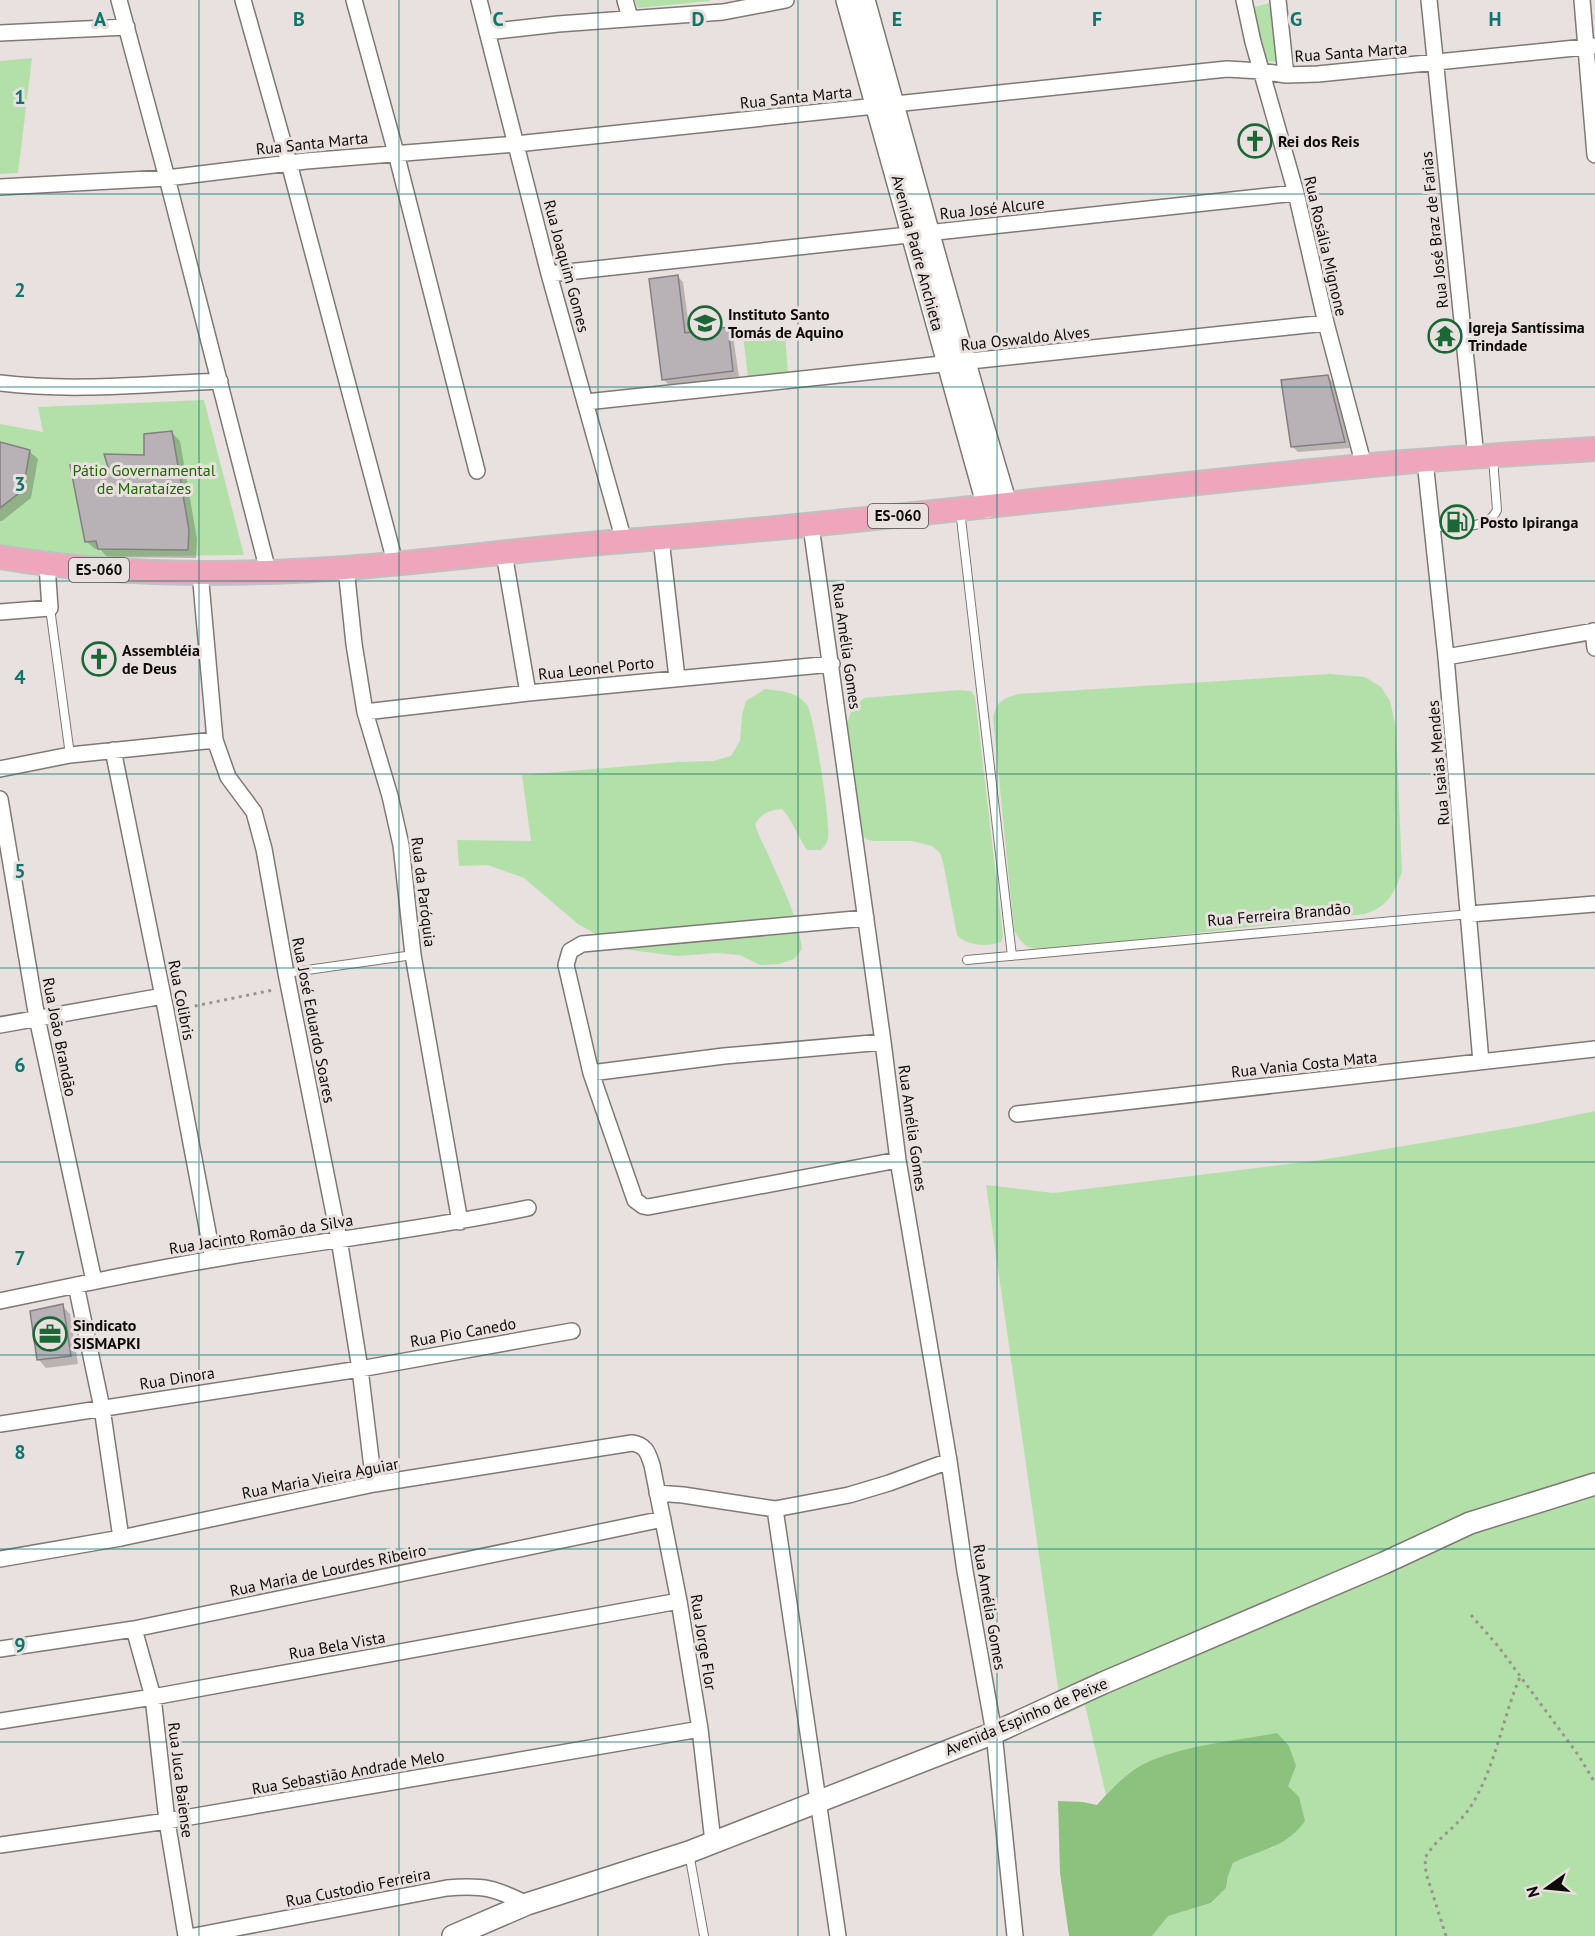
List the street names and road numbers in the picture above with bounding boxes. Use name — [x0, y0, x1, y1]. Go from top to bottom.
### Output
street label: Rua Santa Marta — [1294, 38, 1408, 66]
street label: Rua Santa Marta — [739, 81, 853, 113]
street label: Rua Santa Marta — [255, 127, 369, 159]
street label: Rua José Braz de Farias — [1416, 150, 1452, 310]
street label: Avenida Padre Anchieta — [888, 173, 948, 333]
street label: Rua Rosália Mignone — [1300, 174, 1352, 318]
street label: Rua José Alcure — [938, 193, 1046, 223]
street label: Rua Joaquim Gomes — [540, 198, 594, 335]
street label: Rua Oswaldo Alves — [959, 321, 1091, 355]
road number: ES-060 — [868, 504, 928, 528]
road number: ES-060 — [69, 558, 129, 582]
street label: Rua Amélia Gomes — [828, 581, 866, 711]
street label: Rua Leonel Porto — [537, 652, 655, 684]
street label: Rua Isaias Mendes — [1423, 699, 1453, 827]
street label: Rua da Paróquia — [407, 836, 441, 948]
street label: Rua Ferreira Brandão — [1206, 898, 1352, 930]
street label: Rua José Eduardo Soares — [288, 935, 340, 1105]
street label: Rua Colibris — [164, 958, 200, 1042]
street label: Rua João Brandão — [39, 976, 81, 1098]
street label: Rua Vania Costa Mata — [1230, 1046, 1378, 1082]
street label: Rua Amélia Gomes — [894, 1063, 932, 1193]
street label: Rua Jacinto Romão da Silva — [167, 1210, 355, 1258]
street label: Rua Pio Canedo — [409, 1313, 517, 1351]
street label: Rua Dinora — [138, 1362, 216, 1394]
street label: Rua Maria Vieira Aguiar — [240, 1453, 401, 1503]
street label: Rua Maria de Lourdes Ribeiro — [228, 1539, 428, 1601]
street label: Rua Amélia Gomes — [969, 1542, 1011, 1672]
street label: Rua Jorge Flor — [687, 1593, 722, 1692]
street label: Rua Bela Vista — [287, 1627, 387, 1663]
street label: Avenida Espinho de Peixe — [942, 1673, 1110, 1759]
street label: Rua Juca Baiense — [164, 1721, 198, 1839]
street label: Rua Sebastião Andrade Melo — [250, 1745, 446, 1799]
street label: Rua Custodio Ferreira — [284, 1863, 432, 1911]

